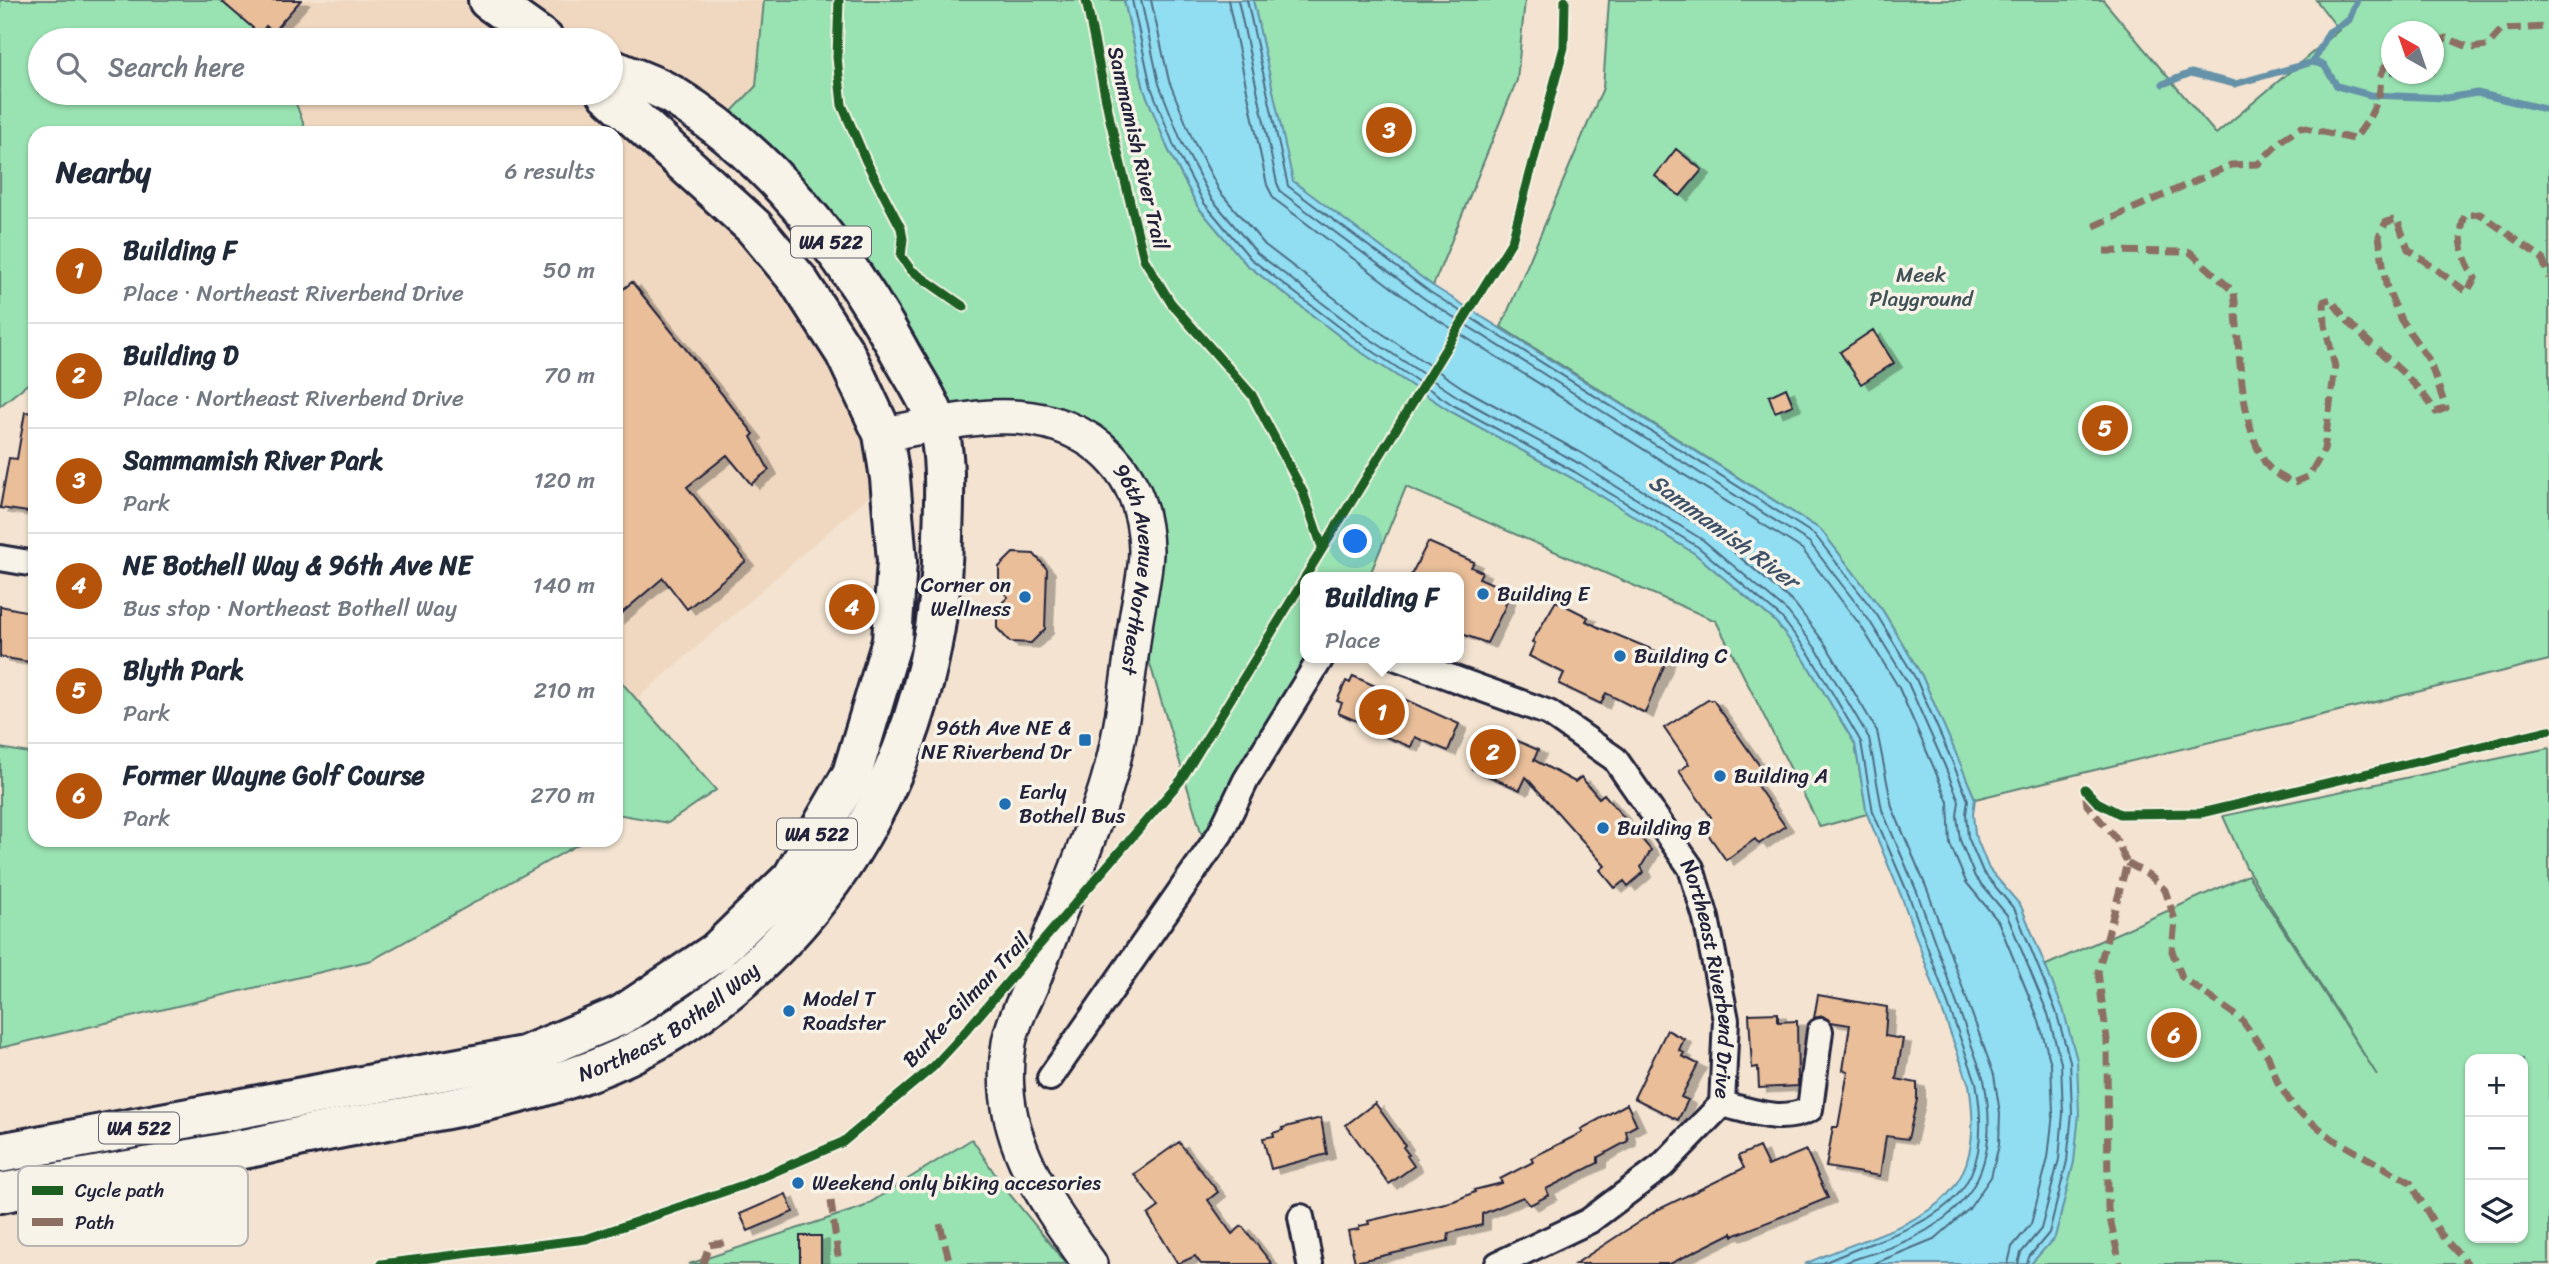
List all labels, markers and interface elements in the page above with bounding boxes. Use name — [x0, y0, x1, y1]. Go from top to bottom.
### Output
north arrow — [2381, 21, 2444, 84]
search box — [28, 28, 623, 105]
street label: Sammamish River Trail — [1096, 42, 1180, 255]
text: Search here — [108, 44, 245, 90]
icon: search — [52, 48, 90, 86]
pin: 3 — [1366, 104, 1412, 156]
text: Nearby — [56, 145, 151, 199]
text: 6 results — [505, 151, 595, 192]
road number: WA 522 — [791, 226, 871, 258]
text: Building F — [123, 227, 237, 273]
text: 1 — [74, 250, 84, 291]
text: 50 m — [543, 250, 595, 291]
park label: Meek Playground — [1869, 256, 1975, 318]
text: Place · Northeast Riverbend Drive — [123, 273, 464, 314]
text: Building D — [123, 332, 238, 378]
text: 2 — [72, 355, 86, 396]
text: 70 m — [544, 355, 595, 396]
text: Place · Northeast Riverbend Drive — [123, 378, 464, 419]
pin: 5 — [2082, 402, 2128, 454]
text: Sammamish River Park — [123, 437, 383, 483]
street label: 96th Avenue Northeast — [1103, 455, 1165, 679]
text: 3 — [73, 460, 85, 501]
text: 120 m — [534, 460, 595, 501]
water label: Sammamish River — [1640, 463, 1811, 603]
text: Park — [123, 483, 170, 524]
your location — [1338, 524, 1372, 558]
text: NE Bothell Way & 96th Ave NE — [123, 542, 472, 588]
text: 4 — [72, 565, 86, 606]
text: 140 m — [533, 565, 595, 606]
place label: Corner on Wellness — [921, 566, 1011, 628]
popup — [1300, 572, 1464, 663]
text: Building F — [1325, 574, 1439, 620]
place label: Building E — [1497, 575, 1591, 613]
pin: 4 — [829, 581, 875, 633]
marker: Building E — [1475, 586, 1491, 602]
text: Bus stop · Northeast Bothell Way — [123, 588, 457, 629]
marker: Corner on Wellness — [1017, 589, 1033, 605]
text: Place — [1325, 620, 1380, 661]
place label: Building C — [1634, 637, 1728, 675]
text: Blyth Park — [123, 647, 244, 693]
marker: Building C — [1612, 648, 1628, 664]
text: 5 — [72, 670, 86, 711]
text: 210 m — [534, 670, 595, 711]
pin: 1 — [1359, 686, 1405, 738]
text: Park — [123, 693, 170, 734]
place label: 96th Ave NE & NE Riverbend Dr — [921, 709, 1072, 771]
pin: 2 — [1470, 726, 1516, 778]
marker: 96th Ave NE & NE Riverbend Dr — [1077, 732, 1093, 748]
text: Former Wayne Golf Course — [123, 752, 425, 798]
place label: Building A — [1734, 757, 1828, 795]
marker: Building A — [1712, 768, 1728, 784]
place label: Early Bothell Bus — [1019, 773, 1126, 835]
text: 6 — [72, 775, 86, 816]
text: 270 m — [530, 775, 595, 816]
marker: Early Bothell Bus — [997, 796, 1013, 812]
text: Park — [123, 798, 170, 839]
place label: Building B — [1617, 809, 1711, 847]
road number: WA 522 — [777, 818, 857, 849]
marker: Building B — [1595, 820, 1611, 836]
street label: Northeast Riverbend Drive — [1670, 850, 1745, 1100]
street label: Burke-Gilman Trail — [893, 923, 1040, 1077]
street label: Northeast Bothell Way — [573, 952, 769, 1093]
place label: Model T Roadster — [803, 980, 886, 1042]
marker: Model T Roadster — [781, 1003, 797, 1019]
pin: 6 — [2151, 1009, 2197, 1061]
map controls — [2465, 1054, 2528, 1243]
button: + — [2465, 1054, 2528, 1117]
road number: WA 522 — [99, 1112, 179, 1144]
button: − — [2465, 1117, 2528, 1180]
place label: Weekend only biking accesories — [812, 1164, 1101, 1202]
legend — [18, 1166, 248, 1246]
text: Cycle path — [75, 1174, 164, 1207]
marker: Weekend only biking accesories — [790, 1175, 806, 1191]
button: layers — [2465, 1180, 2528, 1243]
text: Path — [75, 1206, 114, 1239]

